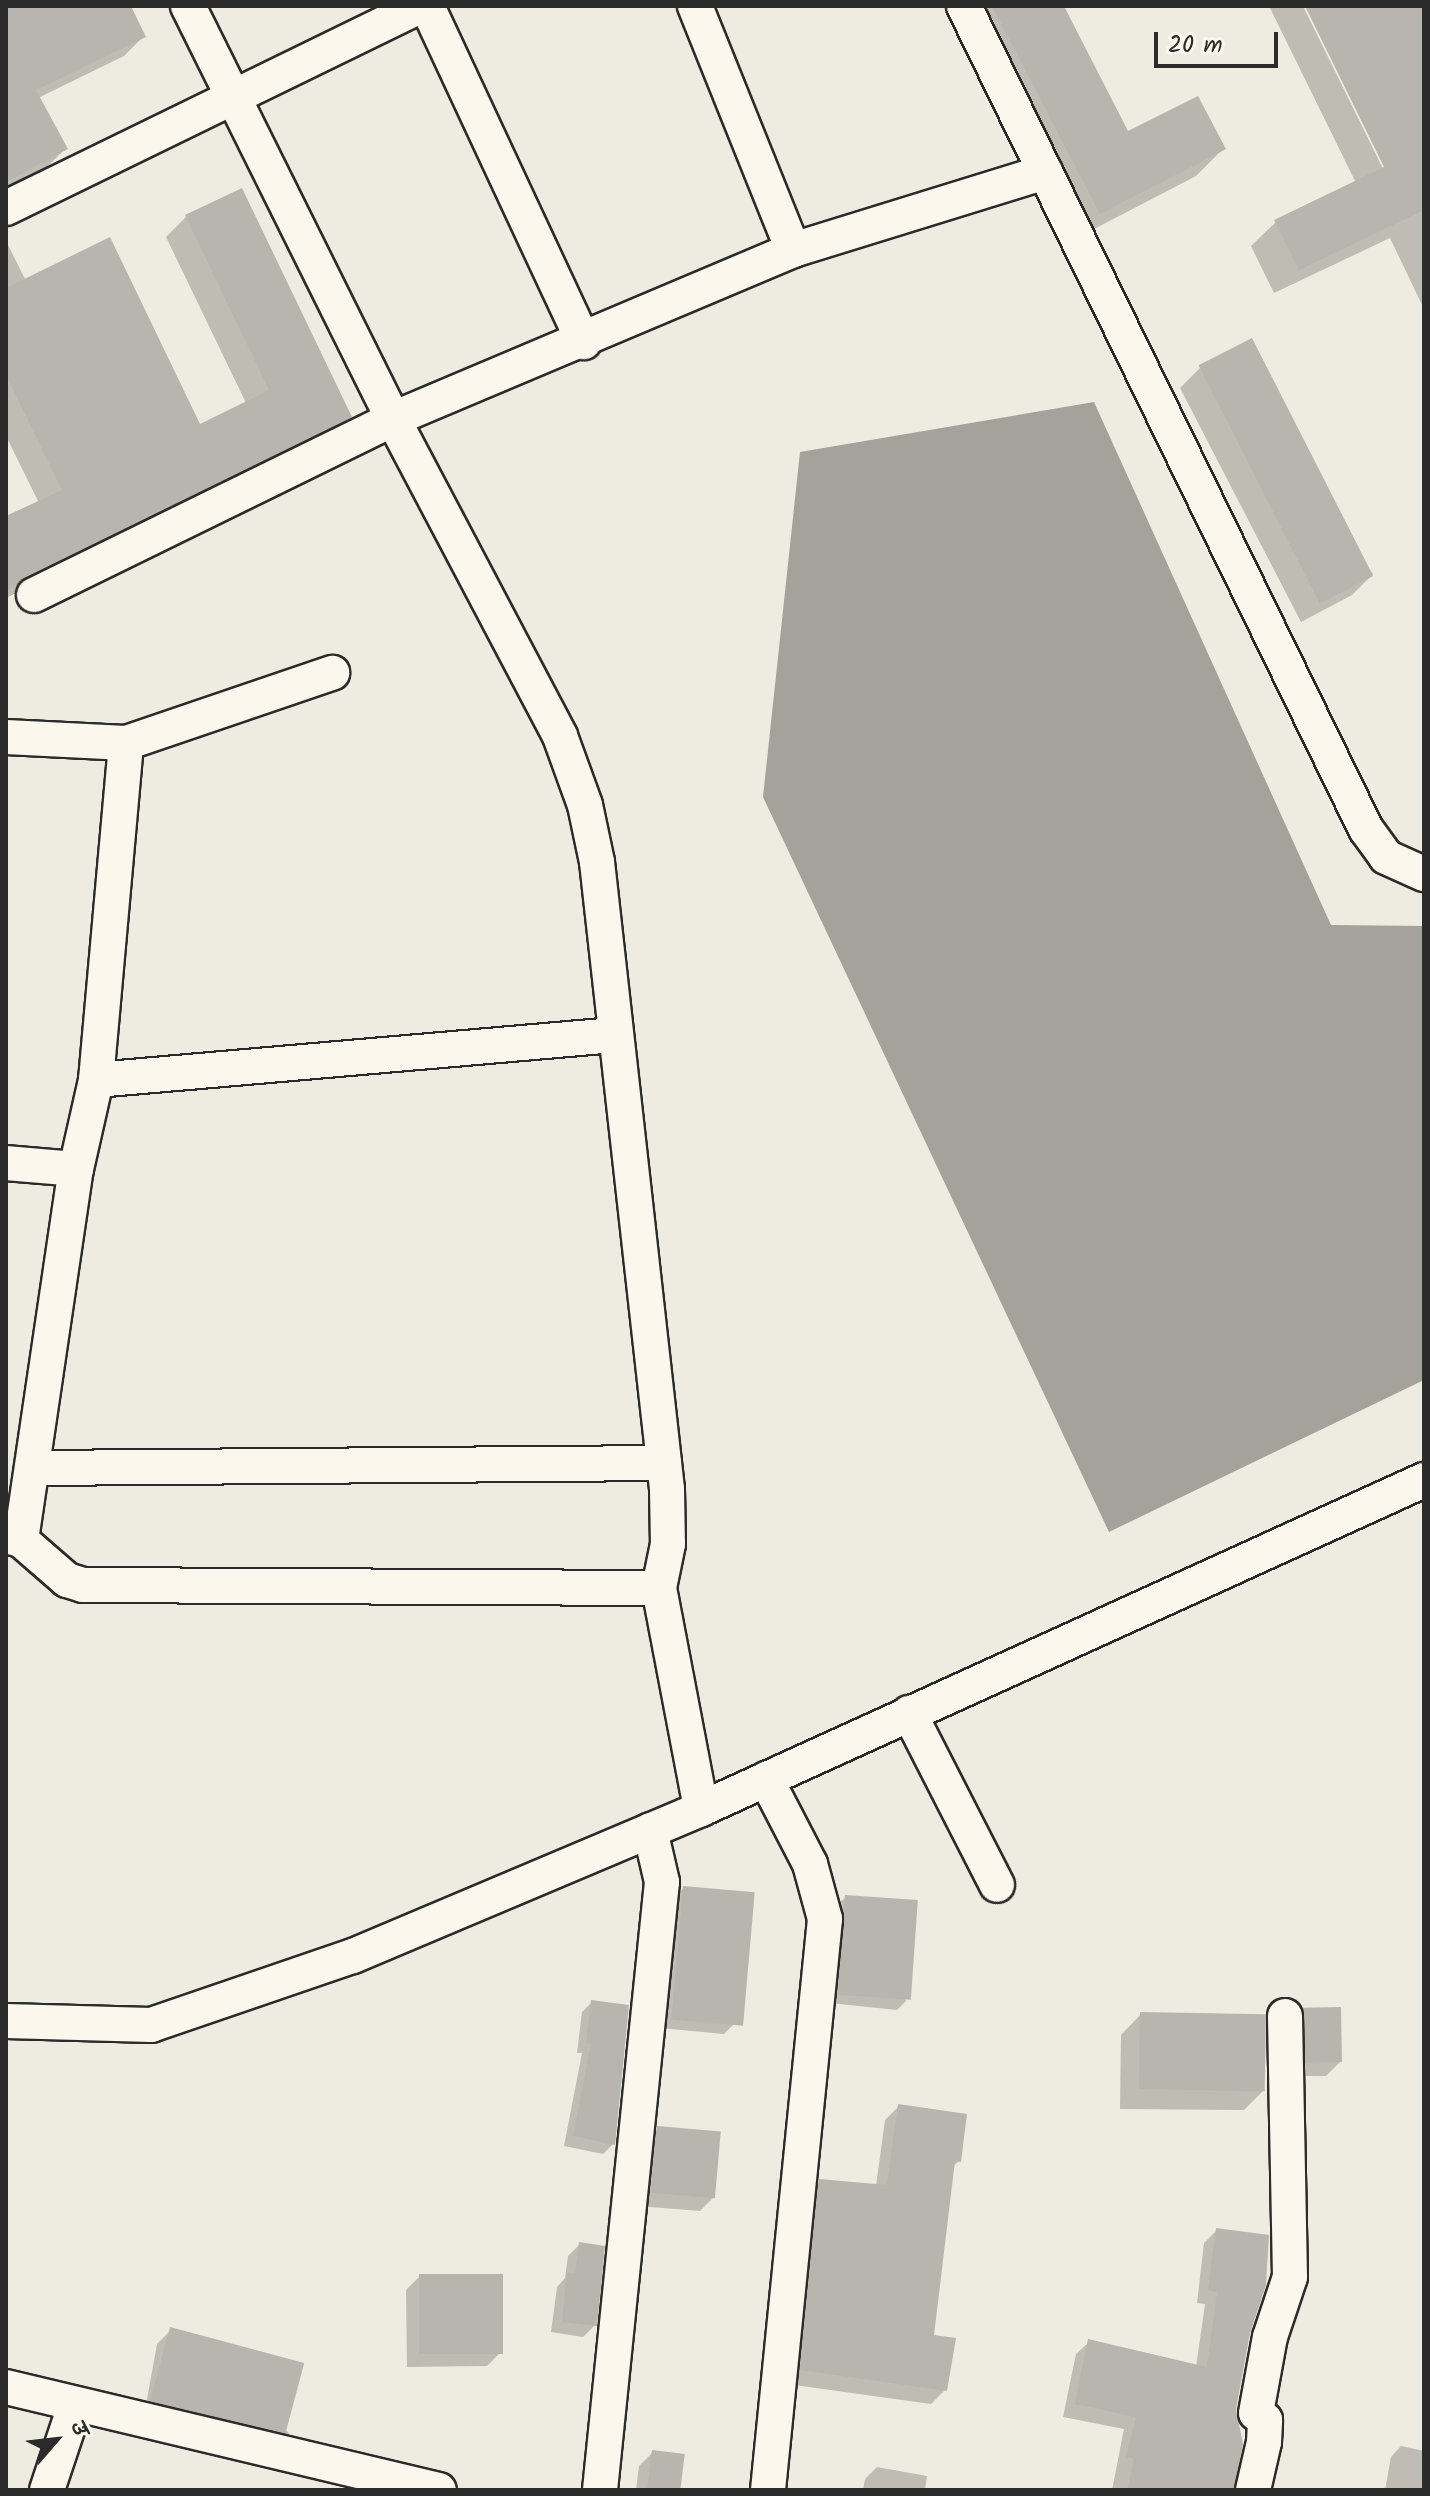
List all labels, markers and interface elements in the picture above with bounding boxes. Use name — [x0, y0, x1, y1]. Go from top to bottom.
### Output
scale bar — [1158, 16, 1282, 66]
text: 20 m — [1168, 26, 1223, 65]
north arrow — [16, 2400, 96, 2480]
text: उ — [59, 2414, 96, 2443]

